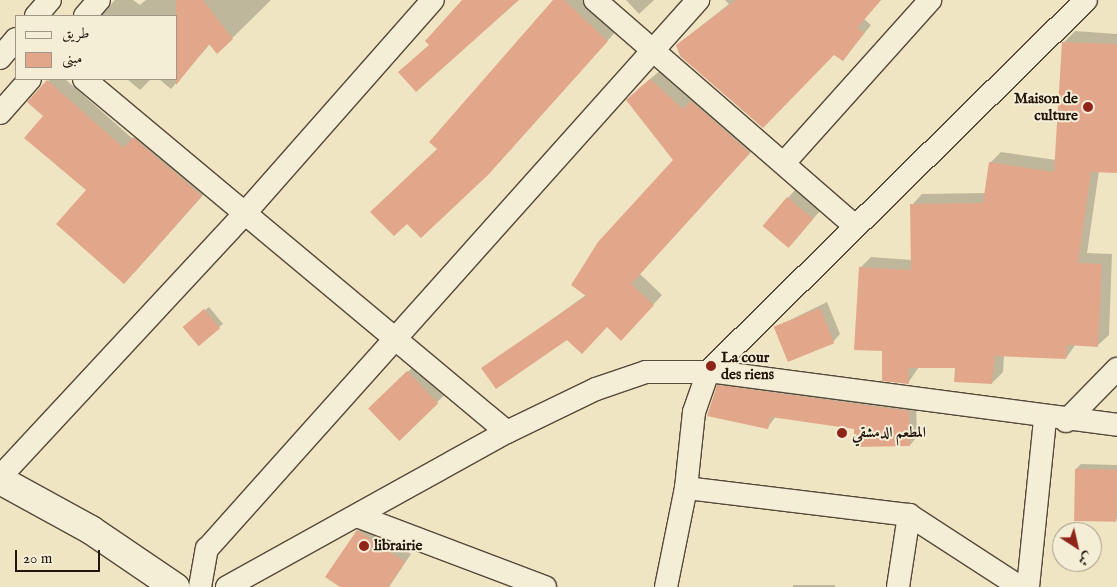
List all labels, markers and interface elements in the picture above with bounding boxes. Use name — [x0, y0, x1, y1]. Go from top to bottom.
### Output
legend — [15, 15, 178, 80]
text: طريق — [62, 24, 89, 43]
text: مبنى — [62, 49, 82, 68]
place label: Maison de culture — [1014, 89, 1078, 124]
marker: Maison de culture — [1082, 101, 1094, 113]
place label: La cour des riens — [721, 348, 774, 383]
marker: La cour des riens — [705, 360, 717, 372]
place label: المطعم الدمشقي — [852, 424, 926, 442]
marker: المطعم الدمشقي — [836, 427, 848, 439]
north arrow — [1052, 522, 1102, 572]
place label: librairie — [374, 537, 422, 555]
scale bar — [18, 540, 102, 572]
marker: librairie — [358, 540, 370, 552]
text: ش — [1074, 547, 1096, 570]
text: 20 m — [23, 549, 52, 568]

